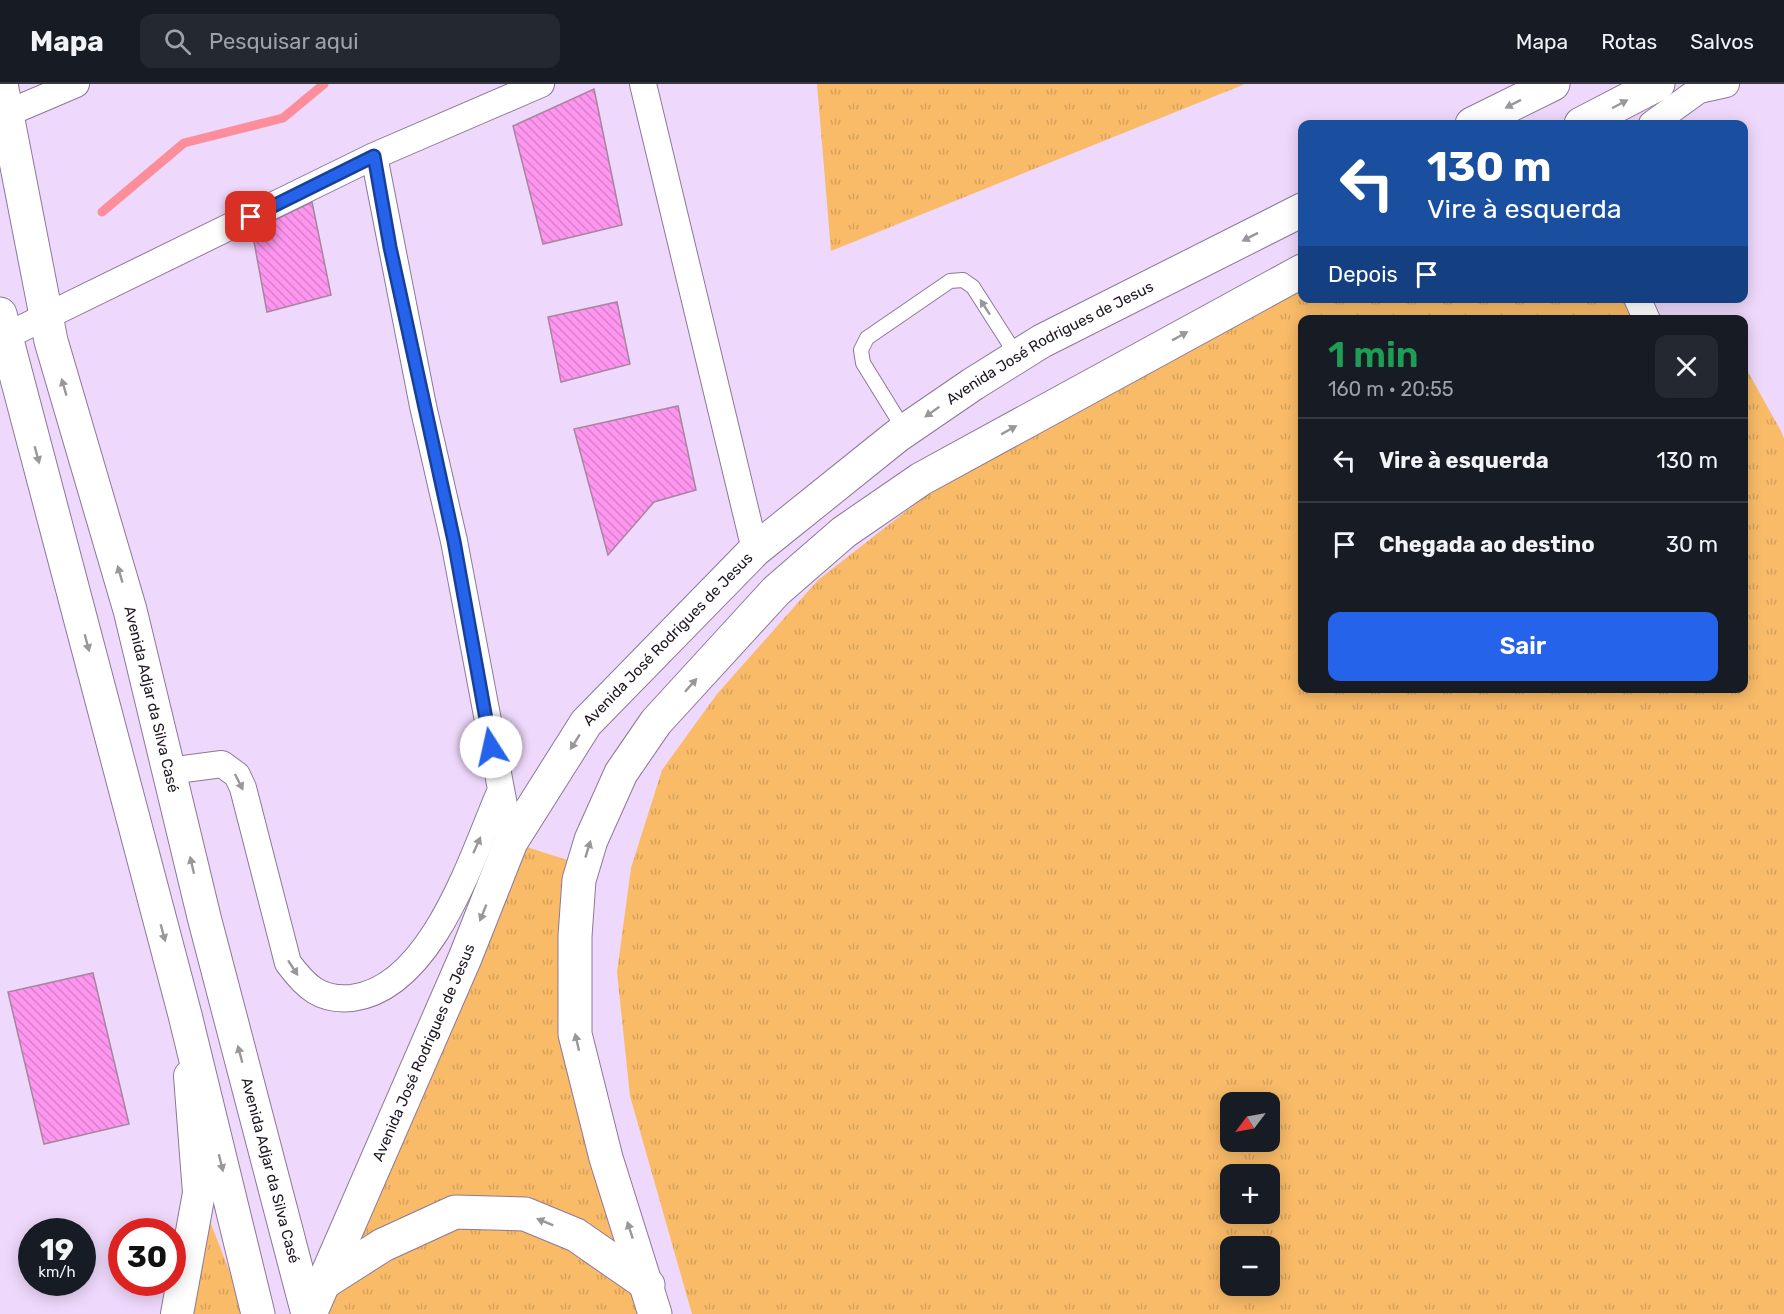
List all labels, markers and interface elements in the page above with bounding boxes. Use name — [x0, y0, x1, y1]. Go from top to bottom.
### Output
search box — [140, 14, 560, 68]
text: Mapa — [30, 25, 104, 58]
icon: search — [161, 25, 194, 58]
text: Pesquisar aqui — [209, 28, 359, 55]
text: Mapa — [1516, 29, 1568, 54]
text: Rotas — [1601, 29, 1657, 54]
text: Salvos — [1690, 29, 1754, 54]
one-way arrow — [1611, 99, 1628, 109]
one-way arrow — [1504, 100, 1521, 109]
text: 130 m — [1427, 142, 1552, 192]
icon: left — [1328, 144, 1406, 222]
pin — [225, 191, 276, 242]
text: Vire à esquerda — [1427, 193, 1622, 225]
icon: arrive — [234, 200, 267, 233]
one-way arrow — [1241, 232, 1258, 241]
icon: arrive — [1410, 258, 1443, 291]
text: Depois — [1328, 261, 1398, 288]
street label: Avenida José Rodrigues de Jesus — [943, 277, 1157, 409]
one-way arrow — [980, 299, 991, 315]
one-way arrow — [1171, 331, 1188, 341]
text: 1 min — [1328, 333, 1419, 376]
button: close — [1655, 335, 1718, 398]
text: 160 m · 20:55 — [1328, 377, 1454, 401]
one-way arrow — [59, 378, 68, 396]
one-way arrow — [925, 406, 941, 418]
one-way arrow — [1001, 425, 1018, 435]
icon: left — [1328, 444, 1361, 477]
one-way arrow — [32, 445, 42, 464]
text: Vire à esquerda — [1379, 447, 1549, 474]
text: 130 m — [1656, 447, 1718, 474]
icon: arrive — [1328, 528, 1361, 561]
text: Chegada ao destino — [1379, 531, 1595, 558]
text: 30 m — [1666, 531, 1718, 558]
street label: Avenida José Rodrigues de Jesus — [579, 548, 757, 730]
one-way arrow — [114, 565, 124, 583]
street label: Avenida Adjar da Silva Casé — [120, 604, 183, 794]
button: Sair — [1328, 612, 1718, 681]
one-way arrow — [82, 634, 92, 652]
one-way arrow — [683, 678, 697, 692]
position arrow — [459, 715, 523, 779]
one-way arrow — [569, 734, 580, 750]
one-way arrow — [234, 773, 244, 791]
one-way arrow — [472, 835, 482, 853]
one-way arrow — [584, 840, 593, 858]
one-way arrow — [186, 856, 196, 875]
one-way arrow — [478, 904, 487, 922]
one-way arrow — [159, 924, 169, 942]
street label: Avenida José Rodrigues de Jesus — [369, 941, 479, 1164]
one-way arrow — [287, 960, 298, 977]
one-way arrow — [572, 1032, 581, 1051]
one-way arrow — [235, 1045, 244, 1063]
street label: Avenida Adjar da Silva Casé — [237, 1076, 303, 1265]
north arrow — [1220, 1092, 1280, 1152]
map controls — [1220, 1092, 1280, 1296]
one-way arrow — [217, 1154, 227, 1172]
button: + — [1220, 1164, 1280, 1224]
one-way arrow — [536, 1217, 554, 1226]
speed limit sign: 30 — [108, 1218, 186, 1296]
one-way arrow — [624, 1220, 634, 1238]
text: 19 — [40, 1232, 74, 1268]
button: − — [1220, 1236, 1280, 1296]
text: km/h — [38, 1263, 76, 1281]

